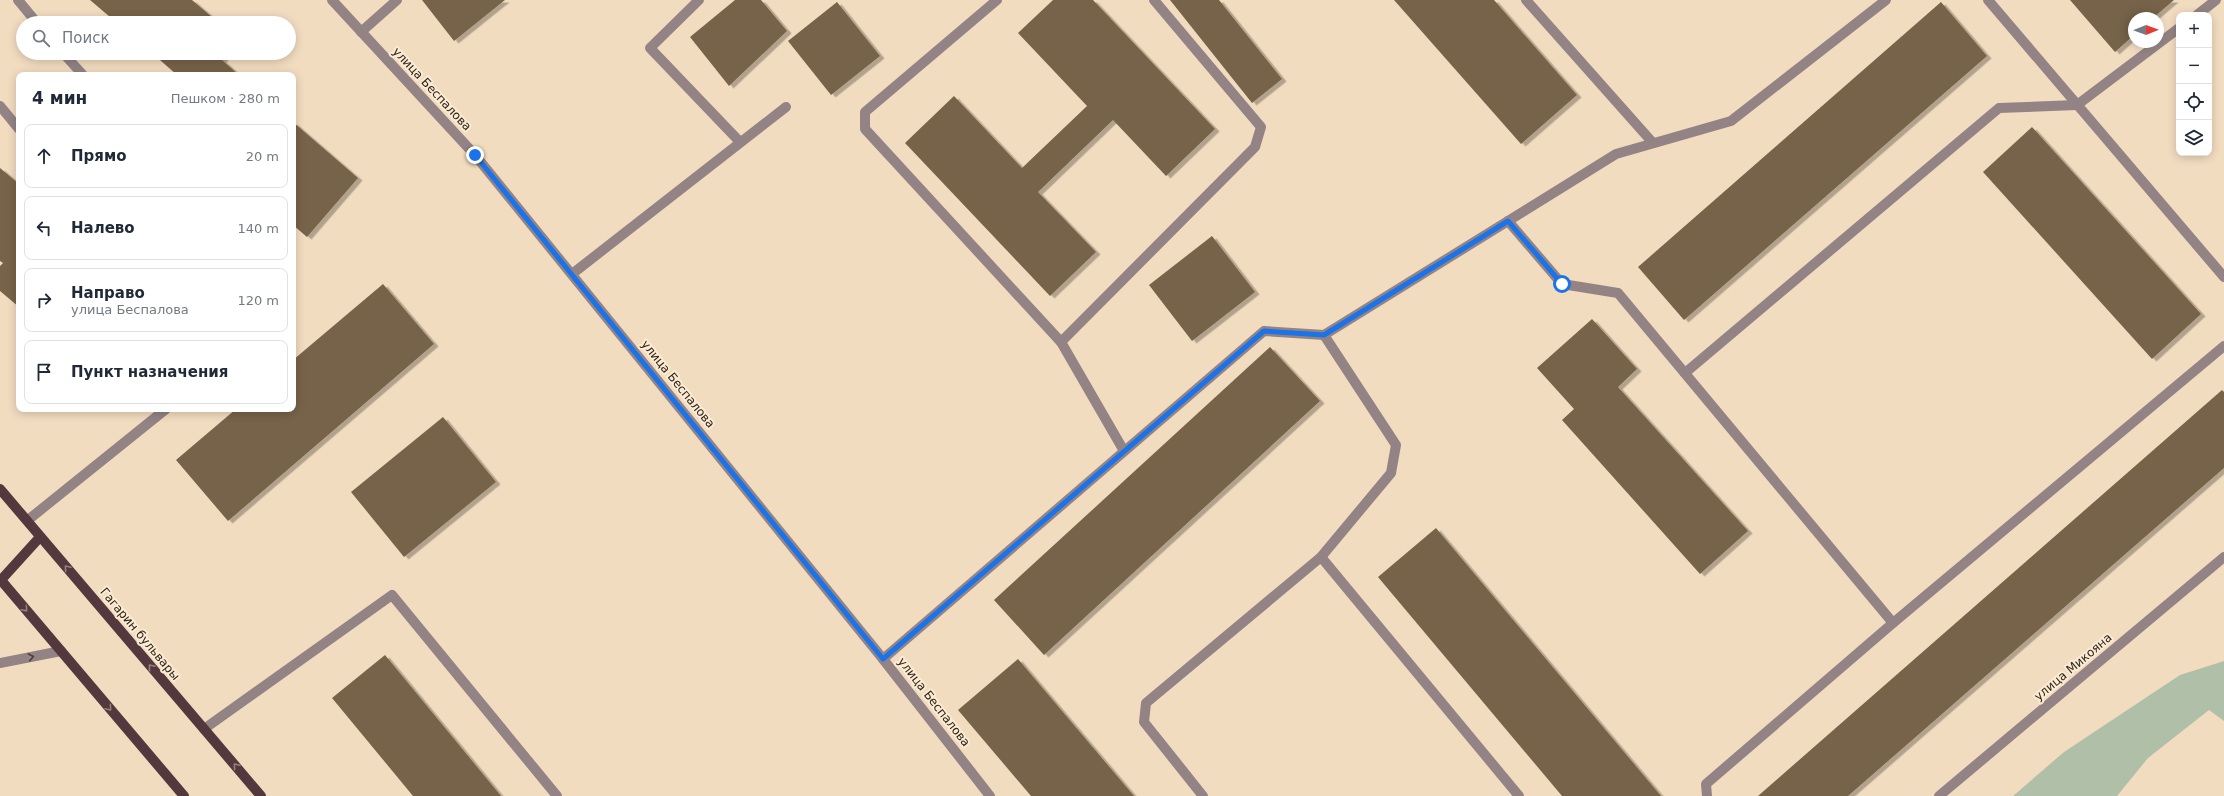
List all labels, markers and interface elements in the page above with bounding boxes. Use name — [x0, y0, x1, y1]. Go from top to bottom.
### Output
north arrow — [2128, 12, 2164, 48]
map controls — [2176, 12, 2212, 156]
button: + — [2176, 12, 2212, 48]
search box — [16, 16, 296, 60]
icon: search — [30, 27, 52, 49]
text: Поиск — [62, 29, 110, 47]
street label: улица Беспалова — [390, 44, 474, 134]
button: − — [2176, 48, 2212, 84]
button: locate — [2176, 84, 2212, 120]
text: 4 мин — [32, 88, 87, 108]
text: Пешком · 280 m — [171, 91, 280, 106]
button: layers — [2176, 120, 2212, 156]
icon: ahead — [33, 145, 55, 167]
route end — [466, 146, 484, 164]
text: Прямо — [71, 147, 127, 165]
text: 20 m — [246, 149, 279, 164]
icon: left — [33, 217, 55, 239]
text: Налево — [71, 219, 135, 237]
text: 140 m — [237, 221, 279, 236]
route start — [1553, 275, 1571, 293]
text: Направо — [71, 284, 145, 302]
icon: right — [33, 289, 55, 311]
text: 120 m — [237, 293, 279, 308]
text: улица Беспалова — [71, 302, 189, 317]
street label: улица Беспалова — [638, 337, 718, 431]
icon: arrive — [33, 361, 55, 383]
text: Пункт назначения — [71, 363, 228, 381]
one-way arrow — [65, 566, 72, 573]
street label: Гагарин бульвары — [97, 585, 183, 683]
one-way arrow — [21, 604, 28, 612]
street label: улица Микояна — [2031, 630, 2115, 704]
one-way arrow — [27, 653, 34, 661]
street label: улица Беспалова — [895, 655, 973, 749]
one-way arrow — [149, 665, 156, 672]
one-way arrow — [105, 703, 112, 711]
one-way arrow — [233, 764, 240, 771]

